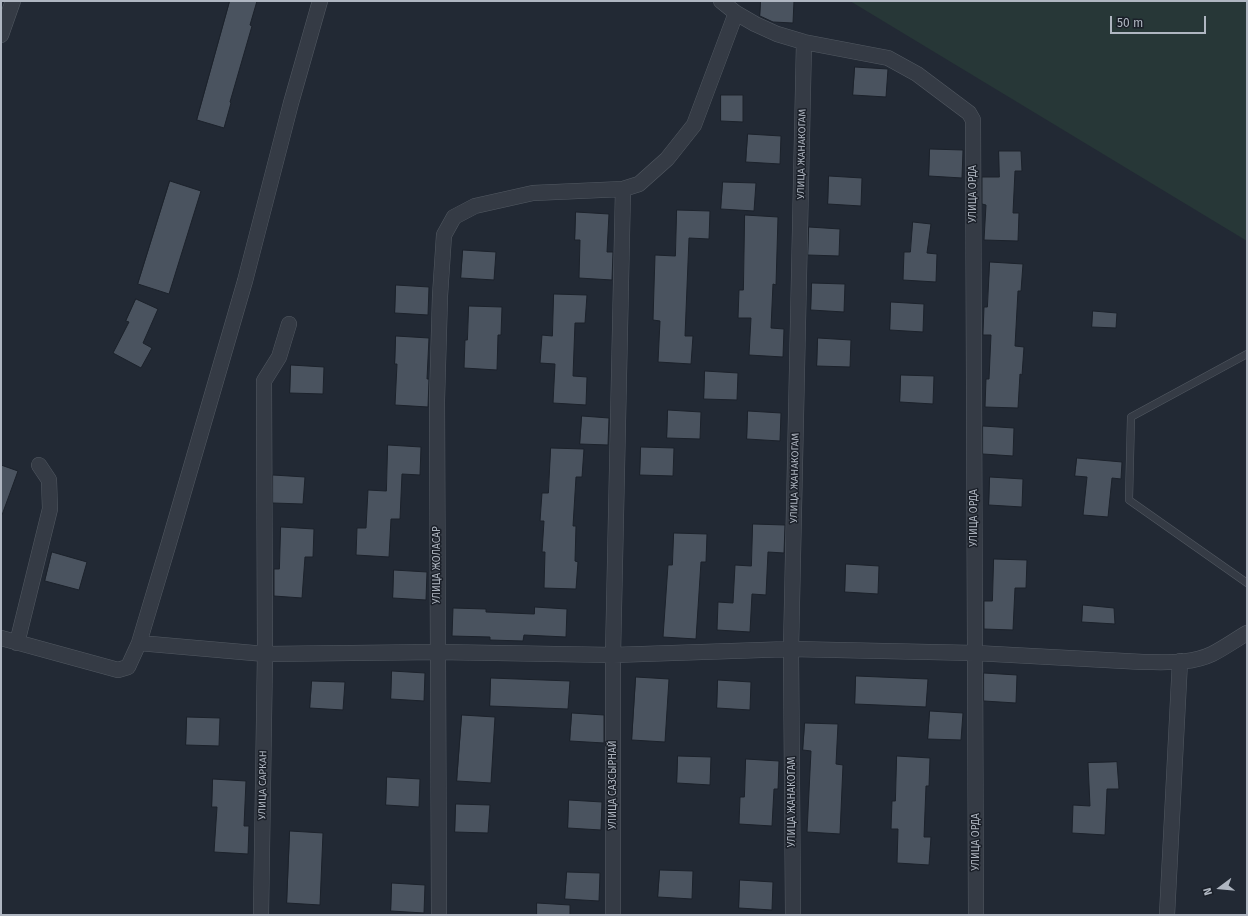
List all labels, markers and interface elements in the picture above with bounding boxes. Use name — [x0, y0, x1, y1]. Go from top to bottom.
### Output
scale bar — [1112, 8, 1208, 34]
text: 50 m — [1117, 16, 1143, 30]
street label: УЛИЦА ЖАНАКОГАМ — [795, 109, 809, 199]
street label: УЛИЦА ОРДА — [967, 165, 979, 223]
street label: УЛИЦА ЖАНАКОГАМ — [788, 433, 802, 523]
street label: УЛИЦА ОРДА — [968, 489, 980, 547]
street label: УЛИЦА ЖОЛАСАР — [431, 526, 443, 604]
street label: УЛИЦА САЗСЫРНАЙ — [607, 740, 619, 830]
street label: УЛИЦА САРКАН — [256, 750, 270, 820]
street label: УЛИЦА ЖАНАКОГАМ — [786, 757, 798, 847]
street label: УЛИЦА ОРДА — [970, 813, 982, 871]
north arrow — [1200, 868, 1240, 908]
text: N — [1201, 886, 1215, 897]

